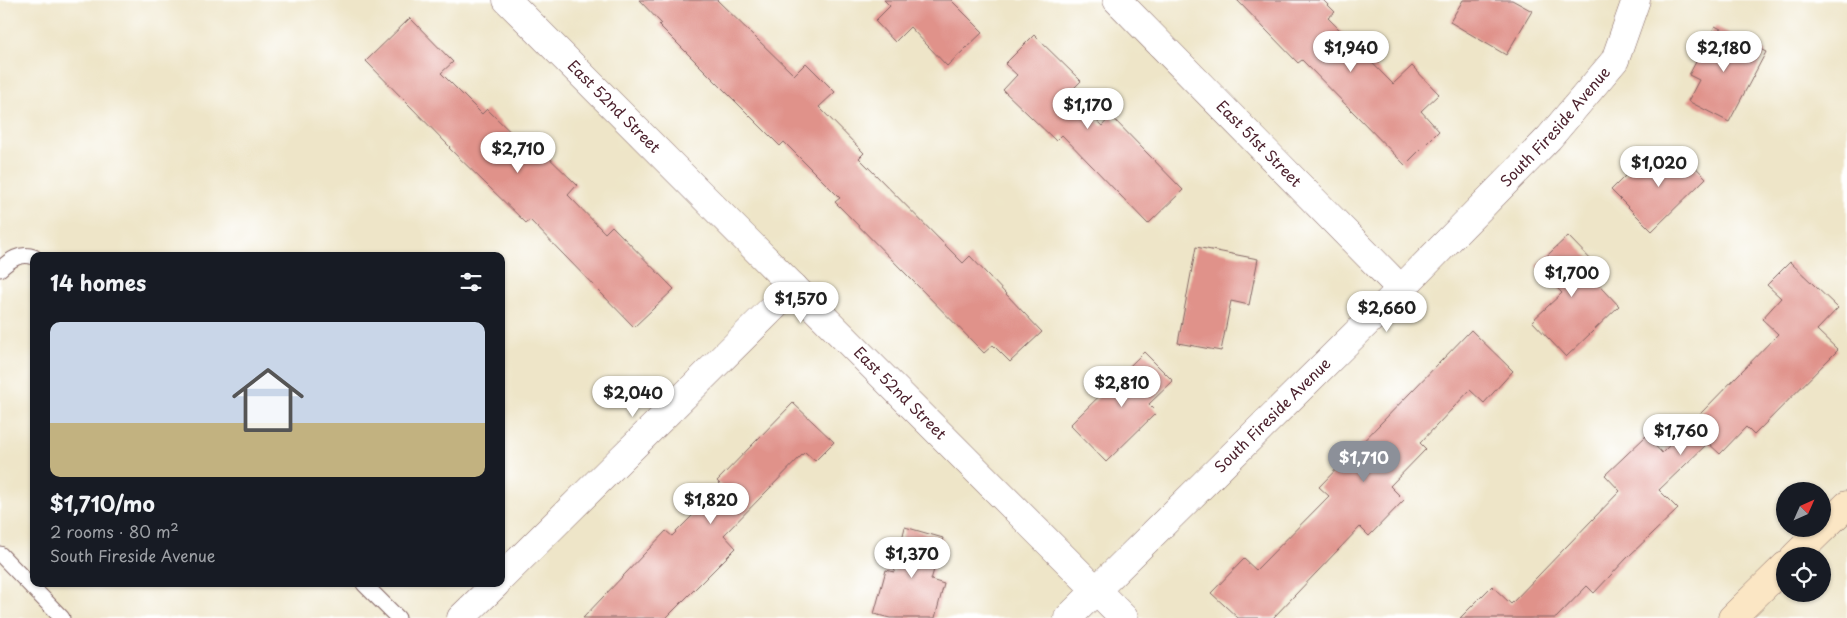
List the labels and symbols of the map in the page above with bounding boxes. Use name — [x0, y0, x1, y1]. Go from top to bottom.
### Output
pin: $1,940 — [1310, 30, 1392, 73]
pin: $2,180 — [1683, 30, 1765, 73]
street label: East 52nd Street — [563, 54, 667, 158]
street label: South Fireside Avenue — [1494, 61, 1615, 192]
pin: $1,170 — [1047, 88, 1129, 130]
street label: East 51st Street — [1212, 94, 1308, 192]
pin: $2,710 — [477, 132, 559, 174]
pin: $1,020 — [1618, 146, 1700, 188]
pin: $1,700 — [1531, 256, 1613, 298]
pin: $1,570 — [760, 282, 842, 324]
pin: $2,660 — [1346, 290, 1428, 333]
street label: East 52nd Street — [849, 341, 953, 444]
street label: South Fireside Avenue — [1208, 352, 1335, 477]
pin: $2,810 — [1081, 366, 1163, 408]
pin: $2,040 — [592, 376, 674, 418]
pin: $1,760 — [1640, 414, 1722, 456]
pin: $1,710 — [1323, 440, 1405, 483]
pin: $1,820 — [670, 482, 752, 525]
north arrow — [1776, 482, 1831, 538]
pin: $1,370 — [871, 536, 953, 579]

